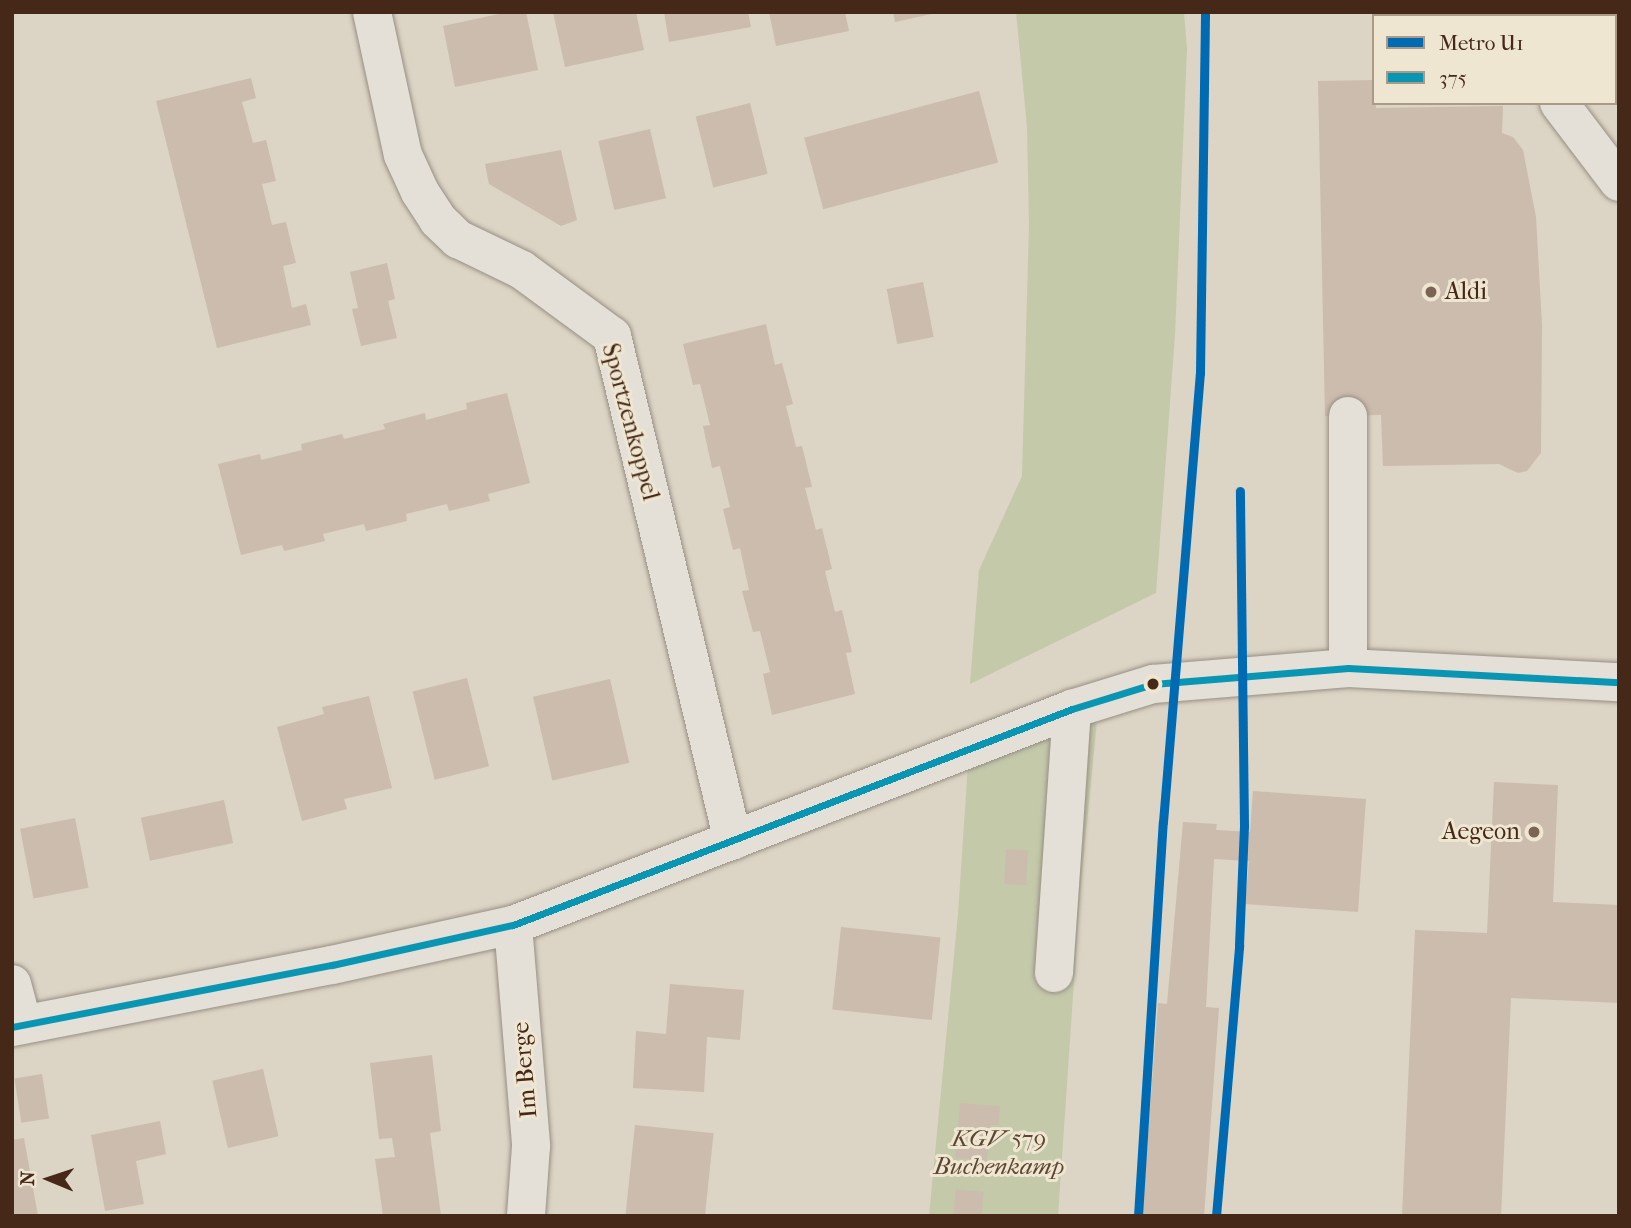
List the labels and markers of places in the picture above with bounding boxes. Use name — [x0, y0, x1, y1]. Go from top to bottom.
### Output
place label: Aldi — [1445, 278, 1487, 306]
marker: Aldi — [1423, 284, 1439, 300]
unlabelled marker — [1146, 677, 1160, 691]
place label: Aegeon — [1442, 818, 1520, 846]
marker: Aegeon — [1526, 824, 1542, 840]

